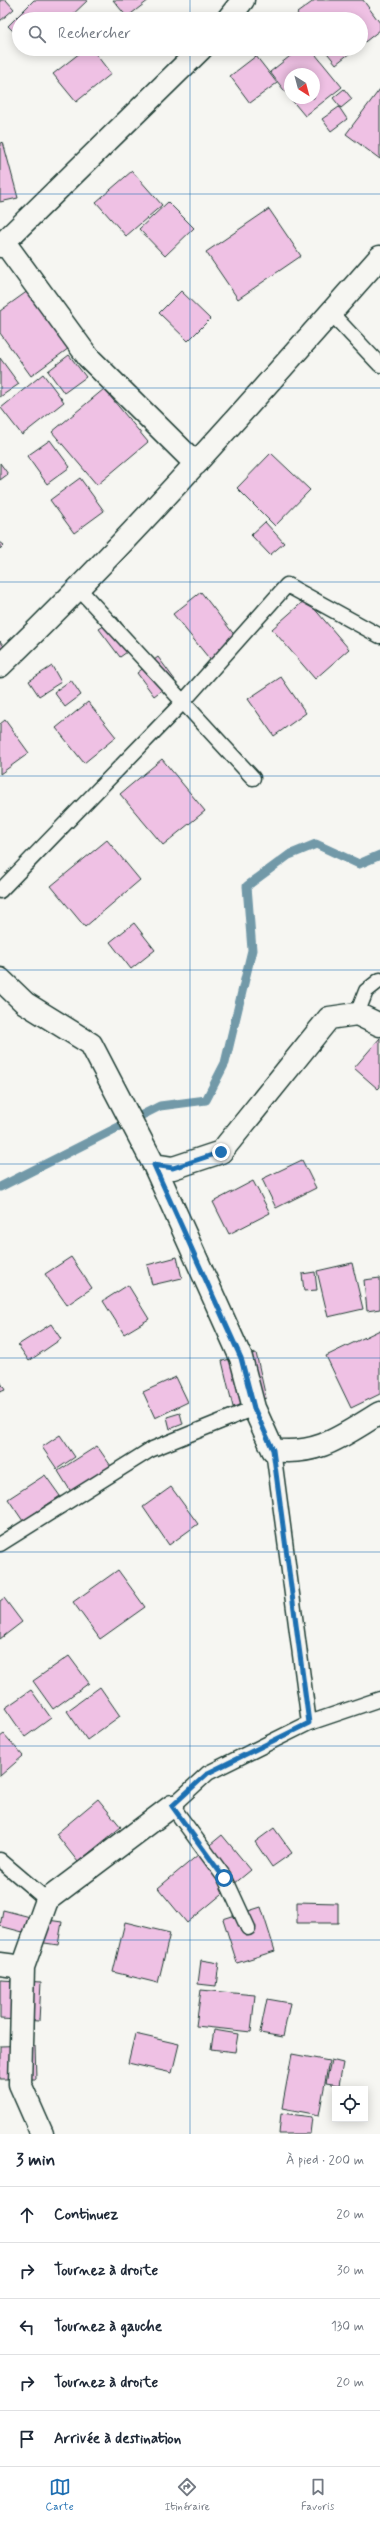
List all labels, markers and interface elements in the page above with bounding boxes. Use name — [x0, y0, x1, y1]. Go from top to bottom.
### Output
search box — [12, 12, 368, 56]
icon: search — [26, 23, 48, 45]
text: Rechercher — [58, 24, 131, 44]
north arrow — [284, 68, 320, 104]
route end — [212, 1143, 230, 1161]
route start — [215, 1869, 233, 1887]
map controls — [332, 2086, 368, 2122]
button: locate — [332, 2086, 368, 2122]
text: 3 min — [16, 2149, 55, 2171]
text: À pied · 200 m — [286, 2152, 364, 2169]
icon: ahead — [16, 2204, 38, 2226]
text: Continuez — [54, 2205, 118, 2225]
text: 20 m — [336, 2206, 364, 2223]
icon: right — [16, 2260, 38, 2282]
text: Tournez à droite — [54, 2261, 158, 2281]
text: 30 m — [337, 2262, 364, 2279]
icon: left — [16, 2316, 38, 2338]
text: Tournez à gauche — [54, 2317, 162, 2337]
text: 130 m — [331, 2318, 364, 2335]
icon: right — [16, 2372, 38, 2394]
text: Tournez à droite — [54, 2373, 158, 2393]
text: 20 m — [336, 2374, 364, 2391]
icon: arrive — [16, 2428, 38, 2450]
text: Arrivée à destination — [54, 2429, 181, 2449]
tab: Carte — [46, 2476, 74, 2514]
tab: Itinéraire — [165, 2476, 210, 2514]
tab: Favoris — [301, 2476, 334, 2514]

